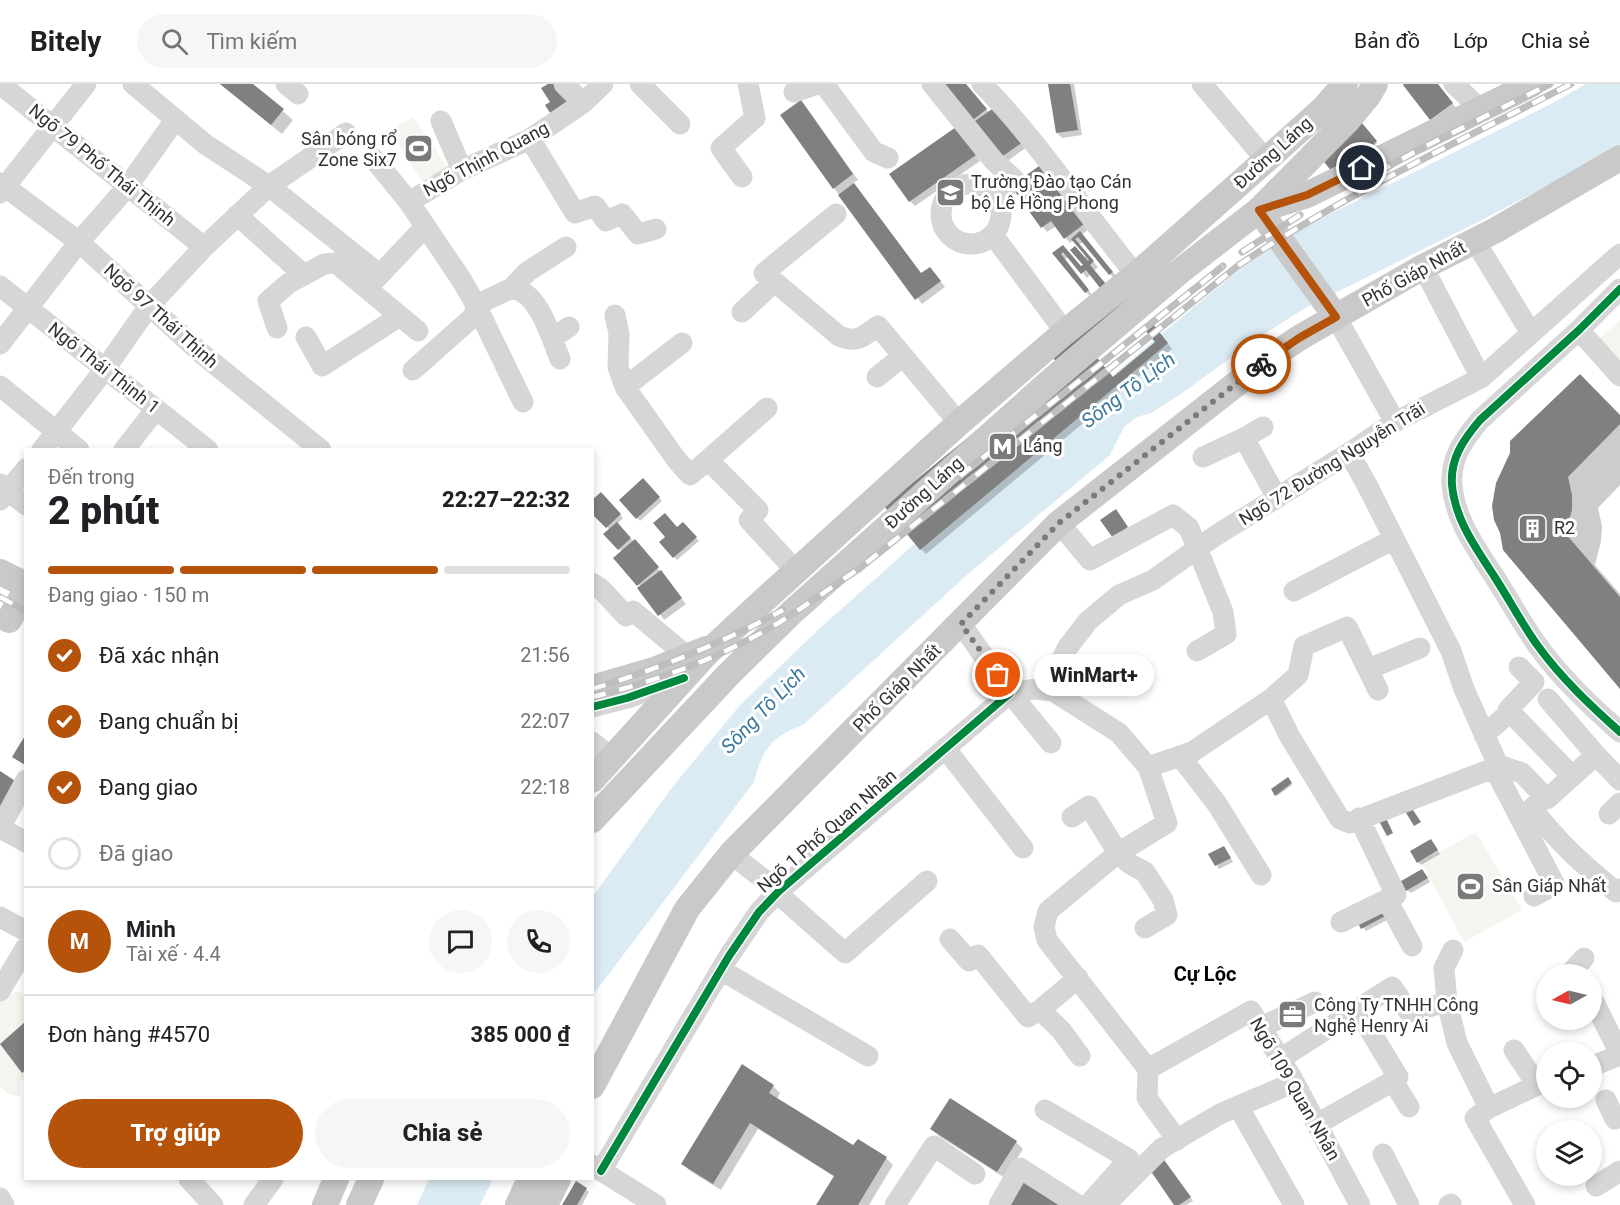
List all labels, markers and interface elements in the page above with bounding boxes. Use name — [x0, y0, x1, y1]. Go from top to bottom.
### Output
search box — [137, 14, 557, 68]
text: Bitely — [30, 25, 101, 58]
icon: search — [158, 25, 191, 58]
text: Tìm kiếm — [206, 29, 297, 54]
text: Bản đồ — [1354, 29, 1420, 53]
text: Lớp — [1453, 29, 1488, 53]
text: Chia sẻ — [1521, 29, 1590, 53]
street label: Ngõ 79 Phố Thái Thịnh — [25, 99, 180, 230]
street label: Đường Láng — [1229, 112, 1316, 193]
street label: Ngõ Thịnh Quang — [420, 117, 552, 200]
place label: Sân bóng rổ Zone Six7 — [301, 128, 397, 170]
sports icon: Sân bóng rổ Zone Six7 — [402, 133, 434, 165]
pin — [1336, 142, 1387, 193]
icon: home — [1345, 151, 1378, 184]
place label: Trường Đào tạo Cán bộ Lê Hồng Phong — [971, 171, 1132, 213]
school or university icon: Trường Đào tạo Cán bộ Lê Hồng Phong — [934, 176, 966, 208]
street label: Phố Giáp Nhất — [1358, 236, 1469, 311]
street label: Ngõ 97 Thái Thịnh — [100, 259, 223, 372]
street label: Ngõ Thái Thịnh 1 — [44, 318, 164, 418]
courier — [1231, 334, 1291, 394]
water label: Sông Tô Lịch — [1076, 347, 1180, 433]
icon: bike — [1245, 348, 1278, 381]
street label: Ngõ 72 Đường Nguyễn Trãi — [1235, 398, 1429, 530]
metro station icon: Láng — [986, 430, 1018, 462]
place label: Láng — [1023, 435, 1063, 456]
street label: Đường Láng — [880, 452, 967, 533]
text: Đến trong — [48, 465, 135, 489]
text: 22:27–22:32 — [442, 487, 570, 512]
text: 2 phút — [48, 488, 159, 534]
building icon: R2 — [1517, 512, 1549, 544]
place label: R2 — [1554, 517, 1575, 538]
text: Đang giao · 150 m — [48, 583, 209, 607]
icon: check — [48, 639, 81, 672]
street label: Phố Giáp Nhất — [848, 639, 945, 736]
text: Đã xác nhận — [99, 643, 219, 668]
text: 21:56 — [520, 643, 570, 667]
pin — [972, 649, 1023, 700]
callout: WinMart+ — [1034, 654, 1154, 696]
icon: bag — [981, 658, 1014, 691]
water label: Sông Tô Lịch — [716, 662, 810, 758]
text: WinMart+ — [1050, 663, 1138, 687]
icon: check — [48, 705, 81, 738]
text: Đang chuẩn bị — [99, 709, 239, 734]
text: 22:07 — [520, 709, 570, 733]
street label: Ngõ 1 Phố Quan Nhân — [753, 765, 900, 897]
icon: check — [48, 771, 81, 804]
text: Đang giao — [99, 775, 198, 800]
text: 22:18 — [520, 775, 570, 799]
text: Đã giao — [99, 841, 173, 866]
sports icon: Sân Giáp Nhất — [1455, 870, 1487, 902]
place label: Sân Giáp Nhất — [1492, 875, 1606, 896]
button: chat — [429, 910, 492, 973]
button: phone — [507, 910, 570, 973]
text: Minh — [126, 917, 176, 942]
text: M — [70, 929, 89, 954]
text: Tài xế · 4.4 — [126, 942, 221, 966]
district label: Cự Lộc — [1174, 962, 1236, 986]
north arrow — [1536, 964, 1602, 1030]
map controls — [1536, 964, 1602, 1186]
place label: Công Ty TNHH Công Nghệ Henry Ai — [1314, 994, 1479, 1036]
office icon: Công Ty TNHH Công Nghệ Henry Ai — [1277, 999, 1309, 1031]
street label: Ngõ 109 Quan Nhân — [1246, 1014, 1345, 1164]
text: Đơn hàng #4570 — [48, 1022, 210, 1047]
text: 385 000 ₫ — [471, 1022, 570, 1047]
button: locate — [1536, 1042, 1602, 1108]
button: Trợ giúp — [48, 1099, 303, 1168]
button: Chia sẻ — [315, 1099, 570, 1168]
button: layers — [1536, 1120, 1602, 1186]

